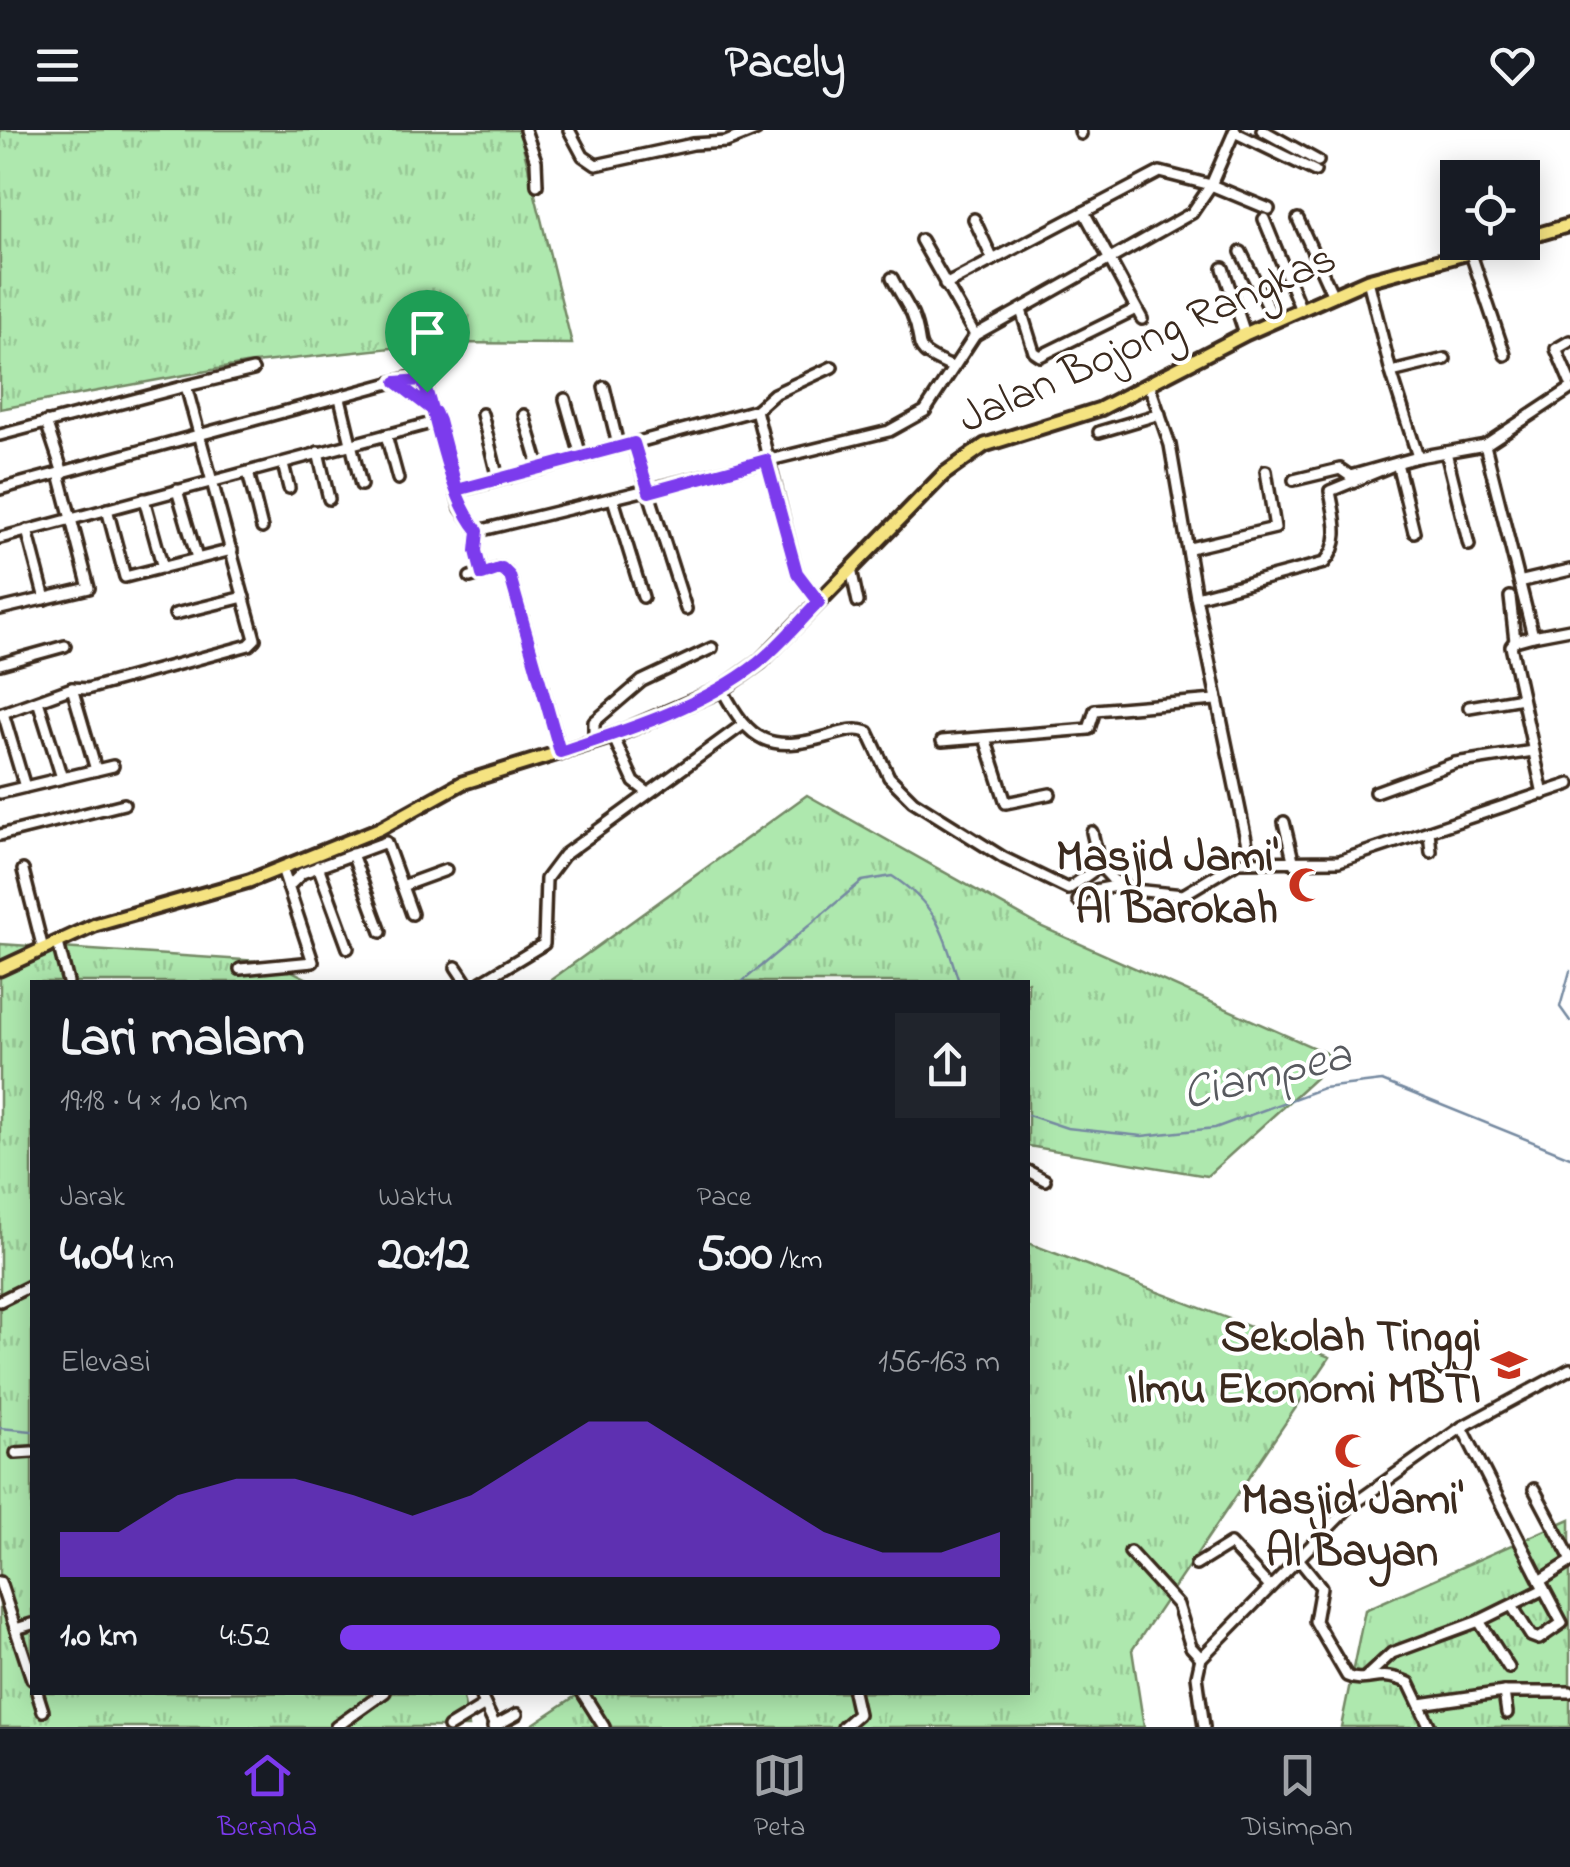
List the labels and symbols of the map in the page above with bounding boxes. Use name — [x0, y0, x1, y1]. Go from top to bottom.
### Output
street label: Jalan Bojong Rangkas — [949, 227, 1348, 454]
pin — [385, 290, 470, 393]
place label: Masjid Jami' Al Barokah — [1056, 826, 1278, 944]
mosque icon: Masjid Jami' Al Barokah — [1287, 866, 1325, 904]
water label: Ciampea — [1175, 1021, 1360, 1131]
place label: Sekolah Tinggi Ilmu Ekonomi MBTI — [1127, 1306, 1481, 1424]
school or university icon: Sekolah Tinggi Ilmu Ekonomi MBTI — [1490, 1346, 1528, 1384]
mosque icon: Masjid Jami' Al Bayan — [1333, 1432, 1371, 1470]
place label: Masjid Jami' Al Bayan — [1241, 1469, 1463, 1587]

